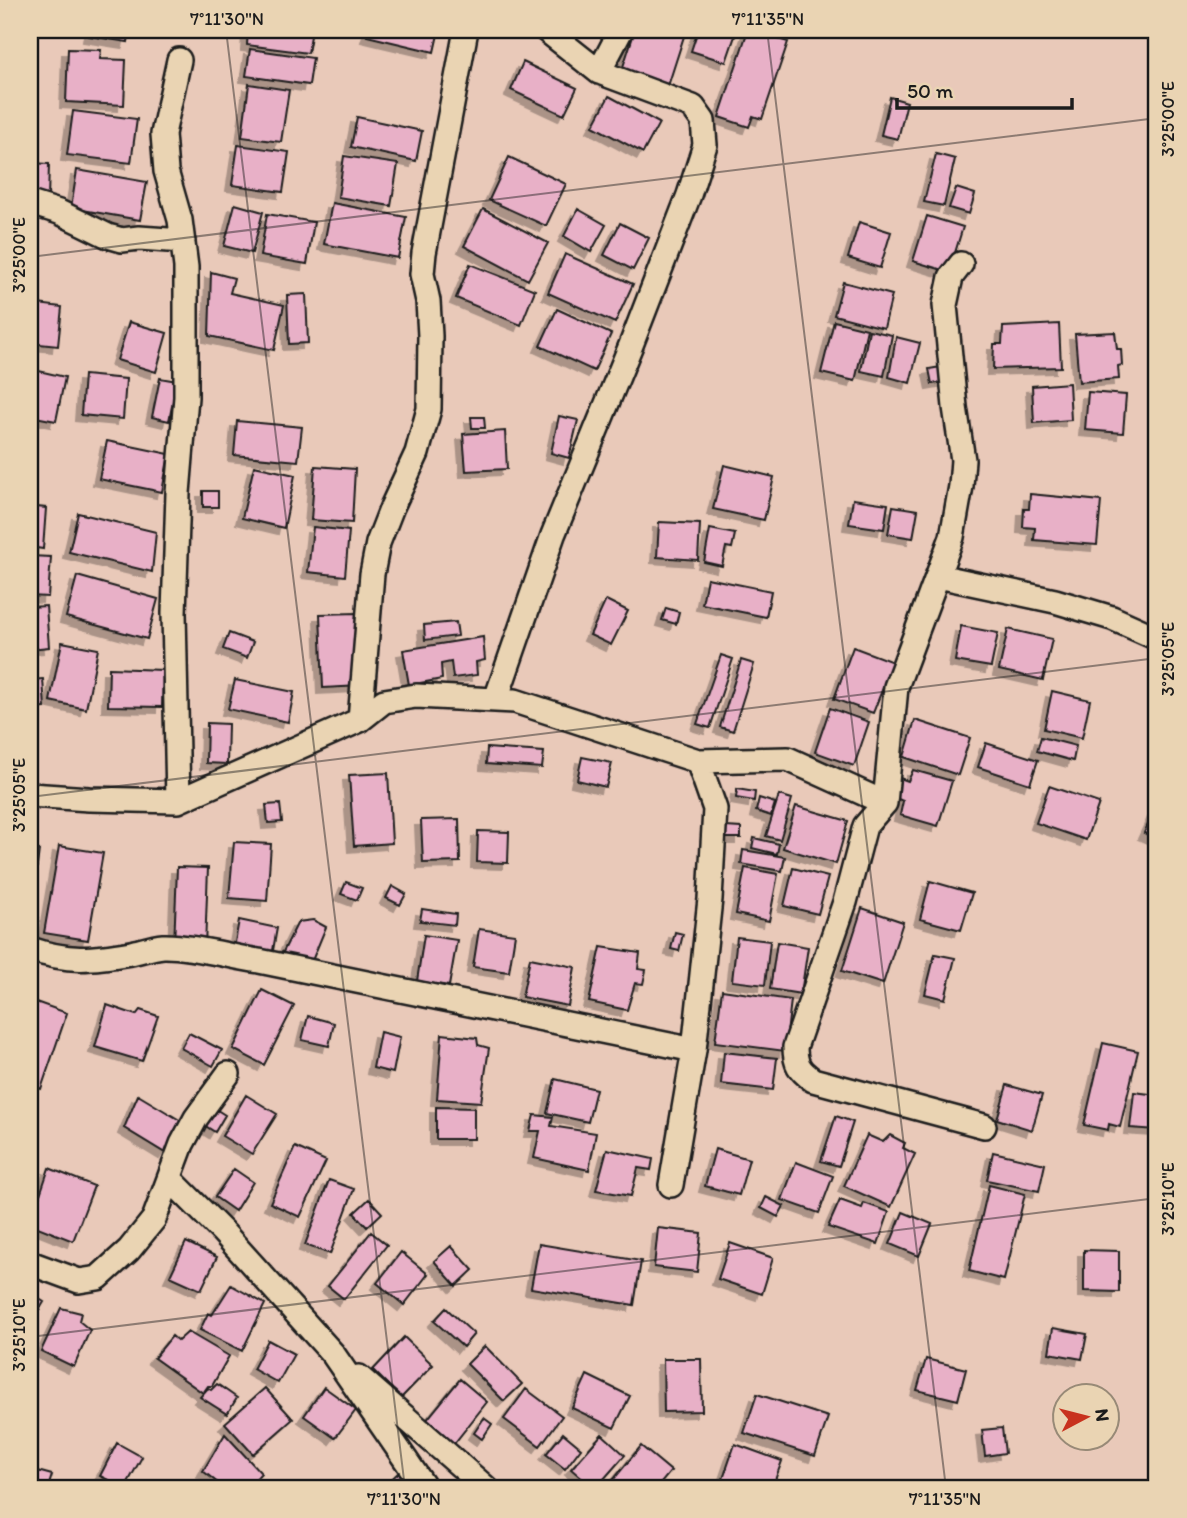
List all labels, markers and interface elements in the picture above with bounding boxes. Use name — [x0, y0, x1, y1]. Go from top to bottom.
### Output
text: 7°11'30"N — [190, 8, 264, 30]
text: 7°11'35"N — [732, 8, 804, 30]
scale bar — [897, 66, 1072, 110]
text: 50 m — [907, 78, 954, 103]
text: 3°25'00"E — [1157, 81, 1179, 157]
text: 3°25'00"E — [8, 217, 30, 293]
text: 3°25'05"E — [1157, 622, 1179, 696]
text: 3°25'05"E — [8, 758, 30, 832]
text: 3°25'10"E — [1157, 1162, 1179, 1236]
text: 3°25'10"E — [8, 1298, 30, 1372]
north arrow — [1050, 1382, 1120, 1452]
text: N — [1090, 1407, 1115, 1423]
text: 7°11'30"N — [367, 1488, 441, 1510]
text: 7°11'35"N — [909, 1488, 981, 1510]

